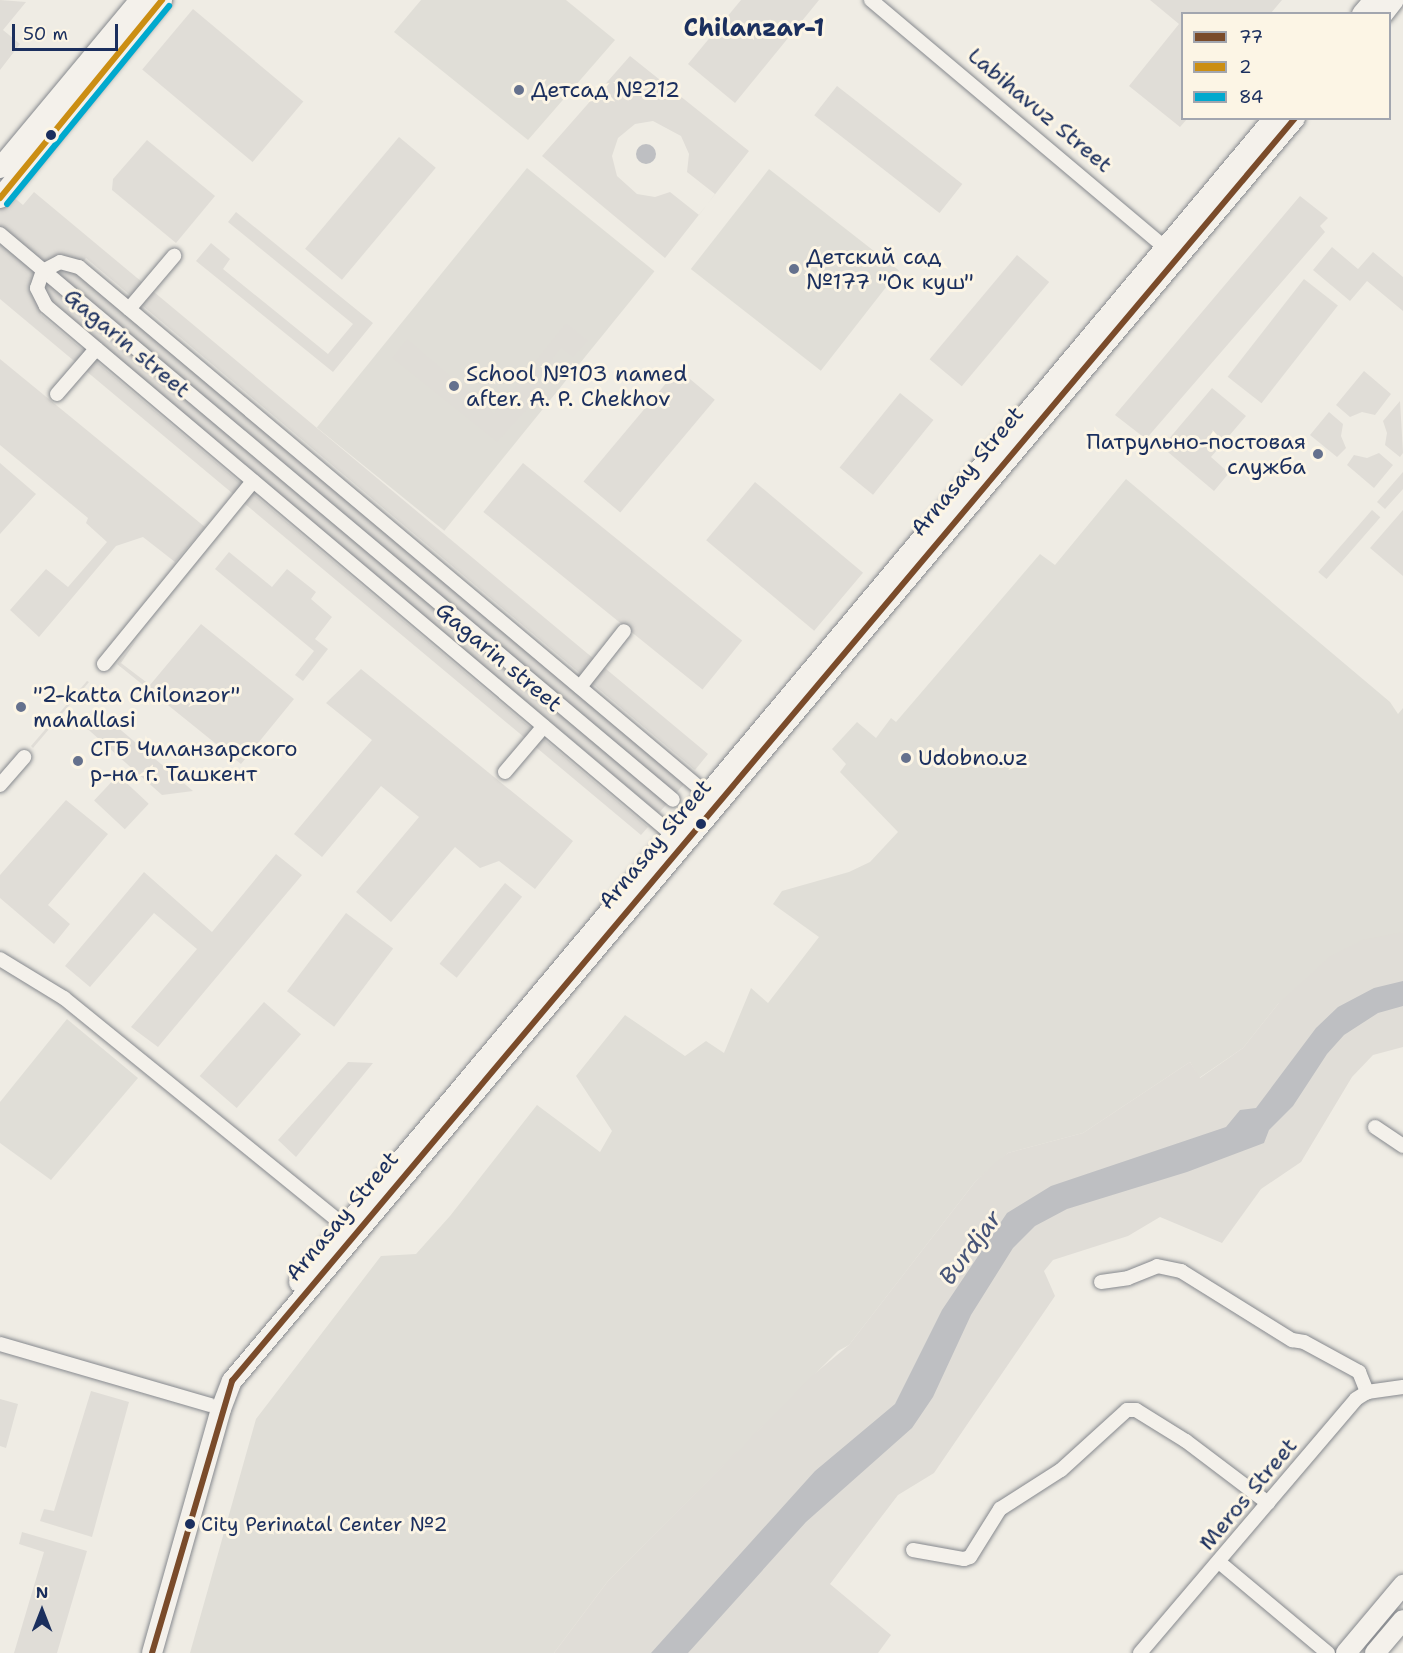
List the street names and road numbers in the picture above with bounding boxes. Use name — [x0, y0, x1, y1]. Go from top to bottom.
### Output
street label: Labihavuz Street — [963, 42, 1117, 178]
street label: Gagarin street — [59, 283, 195, 403]
street label: Arnasay Street — [905, 401, 1029, 541]
street label: Gagarin street — [431, 597, 567, 717]
street label: Arnasay Street — [593, 774, 717, 914]
street label: Arnasay Street — [280, 1146, 404, 1286]
street label: Meros Street — [1193, 1433, 1303, 1555]

